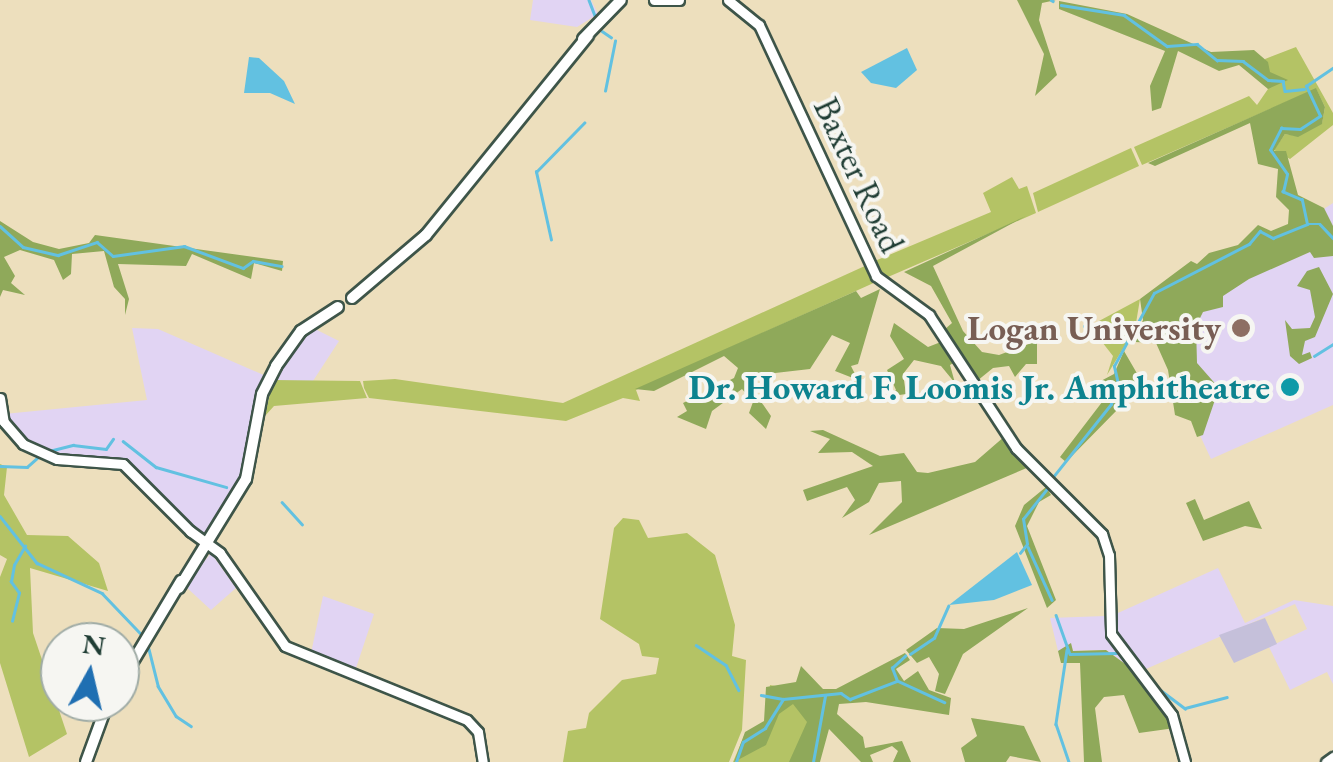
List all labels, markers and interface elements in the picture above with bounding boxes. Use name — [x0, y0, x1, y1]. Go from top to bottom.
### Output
street label: Baxter Road — [805, 91, 913, 259]
place label: Logan University — [967, 307, 1221, 349]
marker: Logan University — [1230, 317, 1252, 339]
place label: Dr. Howard F. Loomis Jr. Amphitheatre — [689, 366, 1270, 408]
marker: Dr. Howard F. Loomis Jr. Amphitheatre — [1279, 376, 1301, 398]
north arrow — [40, 622, 140, 722]
text: N — [80, 625, 108, 664]

